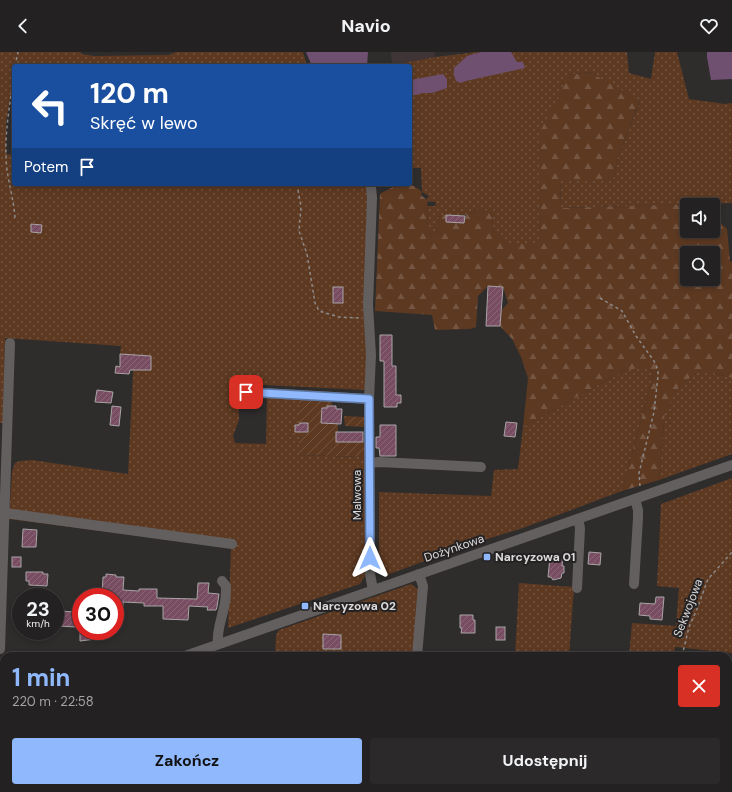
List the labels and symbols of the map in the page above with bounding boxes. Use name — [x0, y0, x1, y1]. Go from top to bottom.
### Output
pin — [229, 375, 263, 409]
street label: Malwowa — [349, 470, 365, 520]
street label: Dożynkowa — [422, 530, 486, 566]
position arrow — [349, 537, 391, 579]
place label: Narcyzowa 01 — [495, 549, 575, 565]
marker: Narcyzowa 01 — [482, 552, 492, 562]
street label: Sekwojowa — [670, 577, 706, 639]
speed limit sign: 30 — [72, 588, 124, 640]
place label: Narcyzowa 02 — [313, 598, 396, 614]
marker: Narcyzowa 02 — [300, 601, 310, 611]

